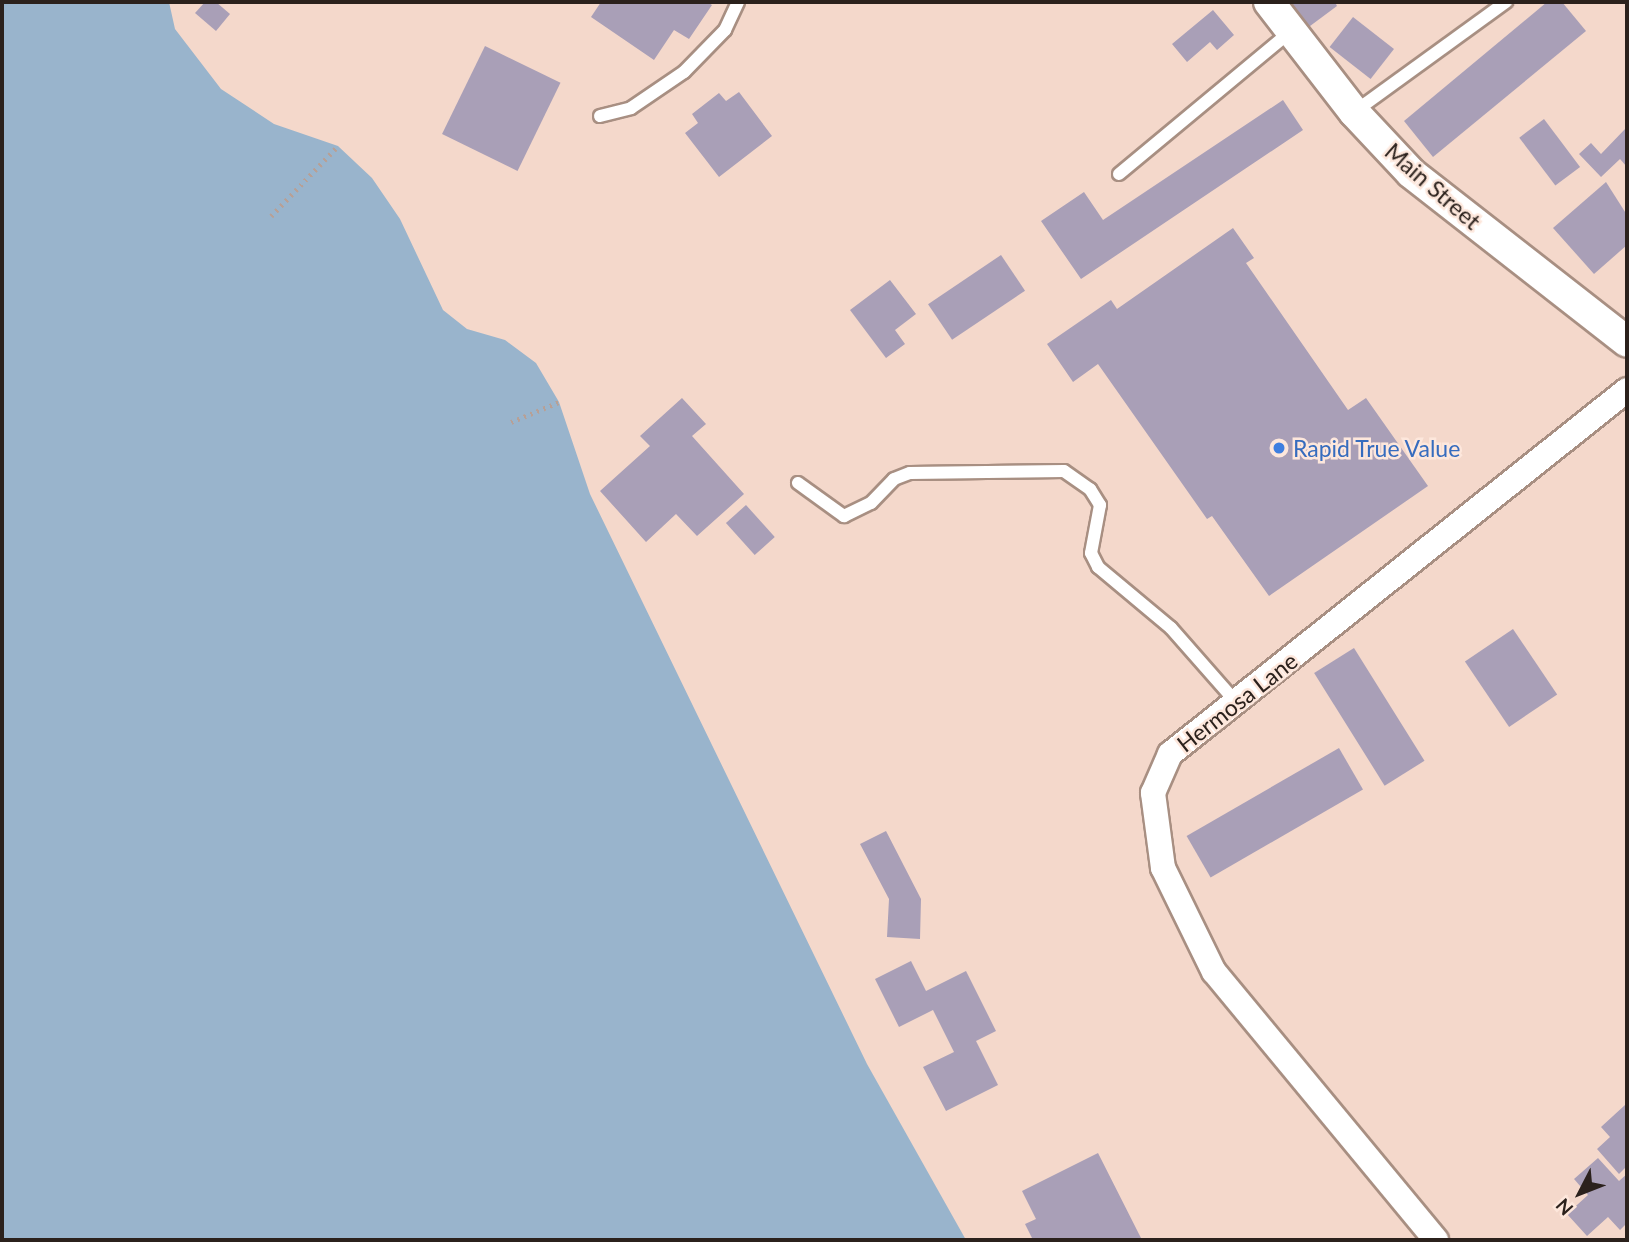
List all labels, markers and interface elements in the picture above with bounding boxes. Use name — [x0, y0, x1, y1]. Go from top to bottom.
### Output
street label: Main Street — [1380, 137, 1486, 235]
place label: Rapid True Value — [1293, 434, 1462, 462]
marker: Rapid True Value — [1271, 440, 1287, 456]
street label: Hermosa Lane — [1171, 646, 1303, 758]
north arrow — [1545, 1158, 1615, 1228]
text: N — [1551, 1194, 1577, 1221]

